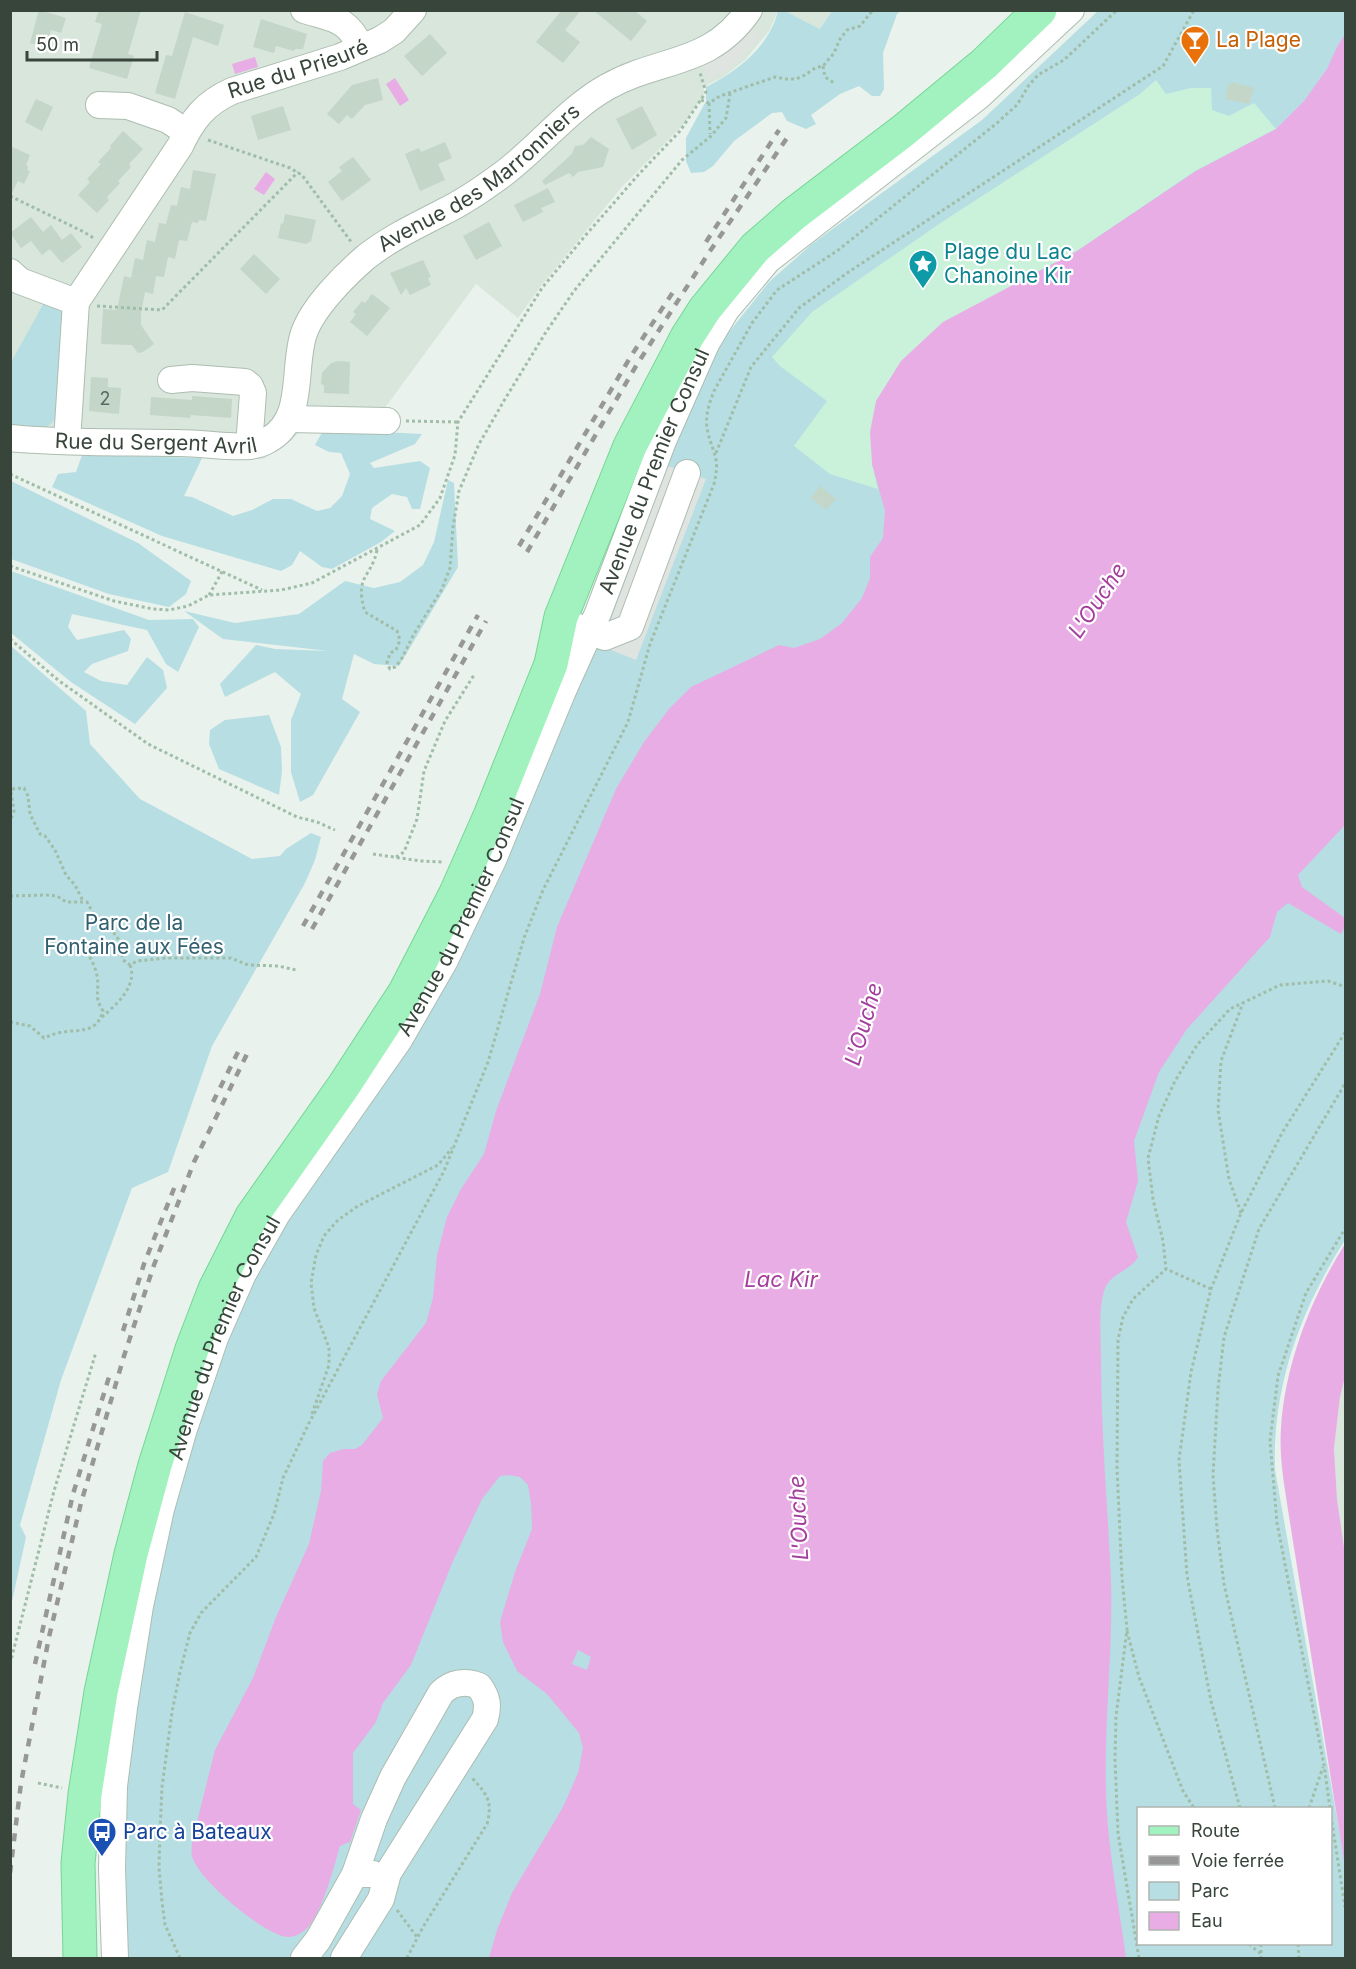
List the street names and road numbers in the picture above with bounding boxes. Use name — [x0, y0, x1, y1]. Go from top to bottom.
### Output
street label: Rue du Prieuré — [225, 33, 372, 104]
street label: Avenue des Marronniers — [373, 98, 585, 257]
street label: Avenue du Premier Consul — [593, 344, 714, 597]
street label: Rue du Sergent Avril — [54, 428, 259, 459]
street label: Avenue du Premier Consul — [391, 794, 529, 1040]
street label: Avenue du Premier Consul — [163, 1211, 285, 1463]

